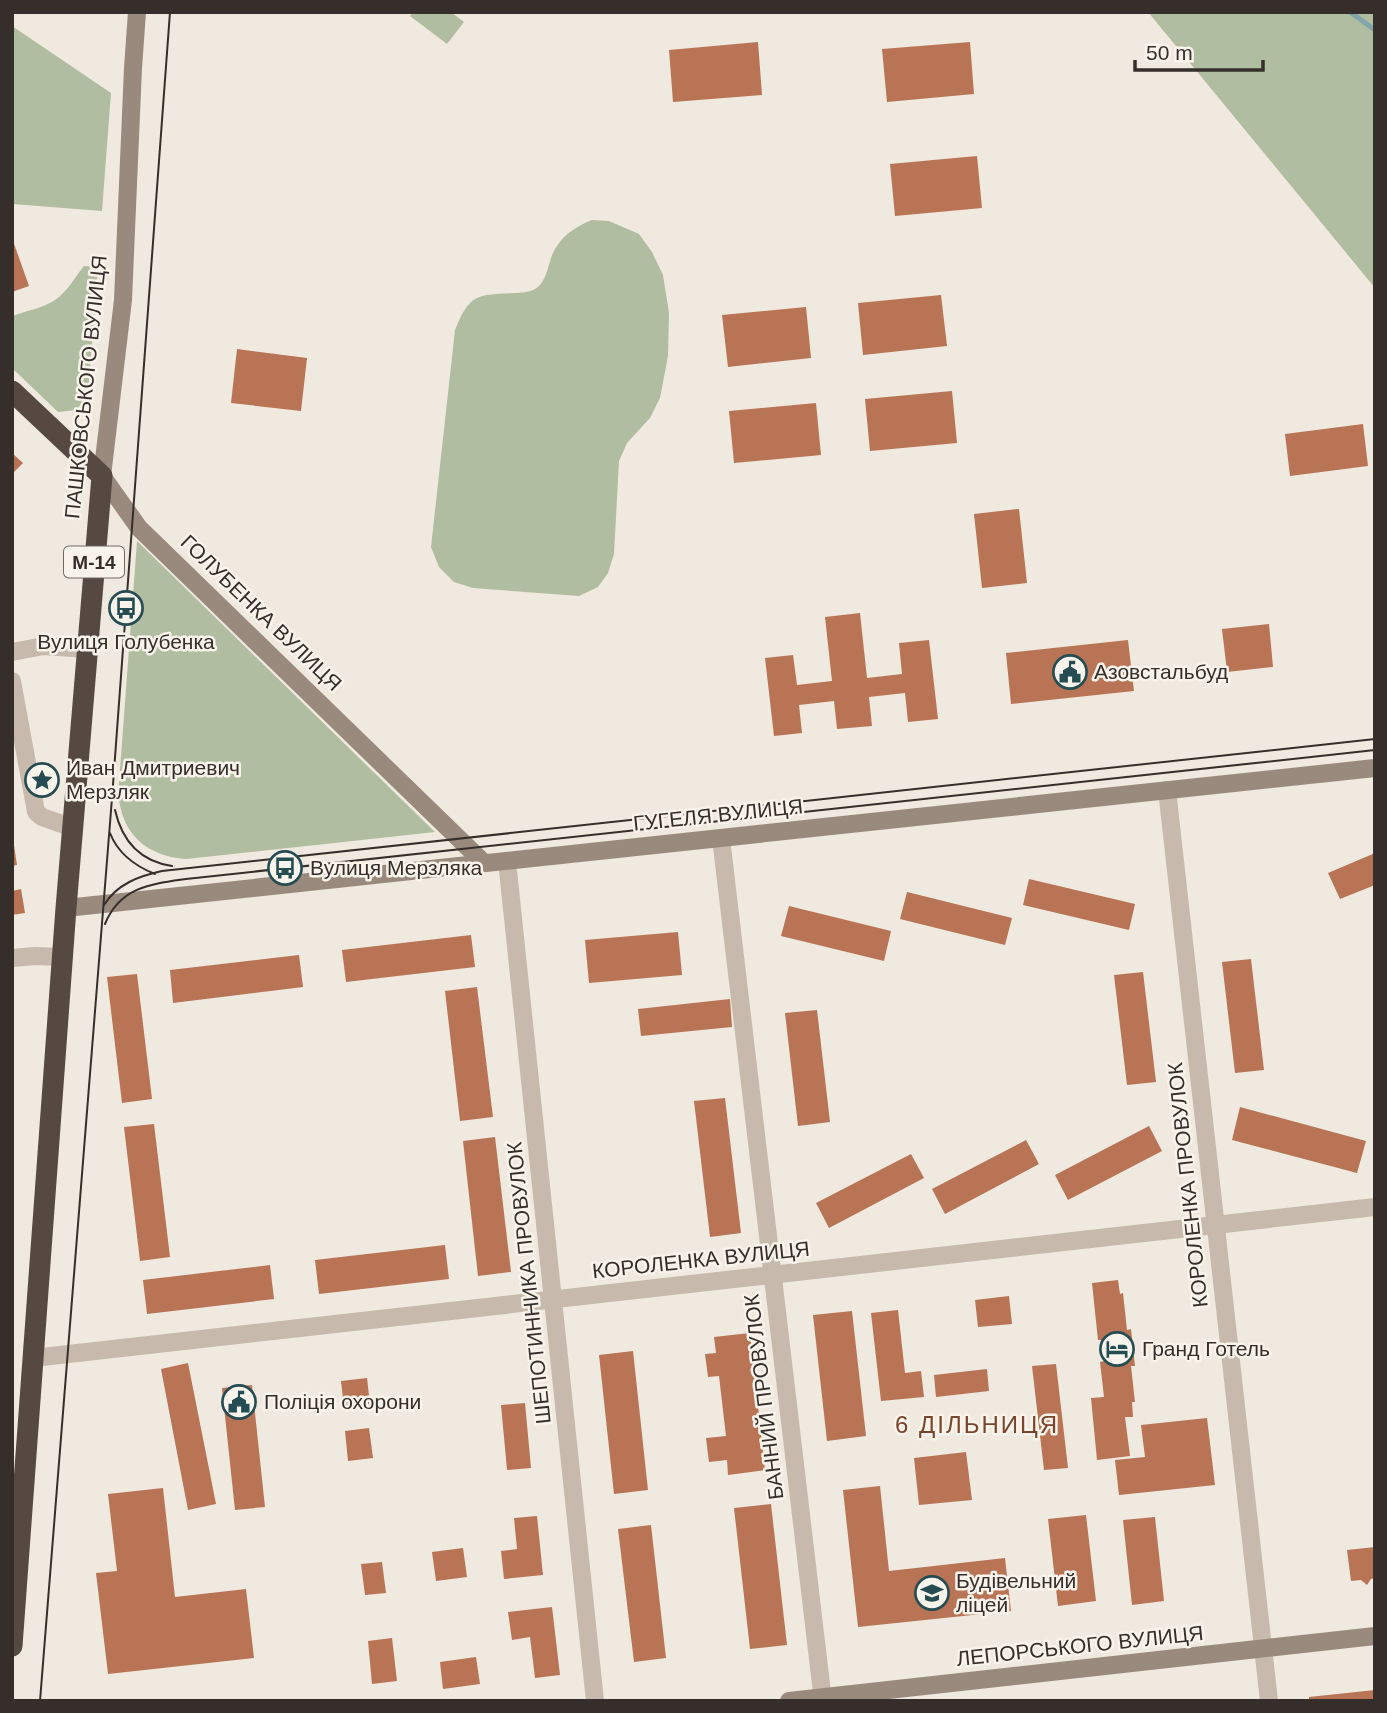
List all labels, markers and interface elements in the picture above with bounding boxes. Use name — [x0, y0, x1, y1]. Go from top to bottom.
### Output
scale bar — [1135, 28, 1263, 72]
text: 50 m — [1146, 41, 1193, 64]
street label: ПАШКОВСЬКОГО ВУЛИЦЯ — [60, 254, 111, 520]
street label: ГОЛУБЕНКА ВУЛИЦЯ — [176, 530, 346, 695]
road number: М-14 — [64, 547, 124, 578]
bus stop icon: Вулиця Голубенка — [107, 589, 145, 627]
place label: Вулиця Голубенка — [37, 630, 215, 653]
public building icon: Азовстальбуд — [1051, 653, 1089, 691]
place label: Азовстальбуд — [1094, 660, 1228, 683]
place label: Иван Дмитриевич Мерзляк — [66, 756, 240, 803]
place icon: Иван Дмитриевич Мерзляк — [23, 761, 61, 799]
street label: ГУГЕЛЯ ВУЛИЦЯ — [632, 794, 804, 835]
bus stop icon: Вулиця Мерзляка — [266, 849, 304, 887]
place label: Вулиця Мерзляка — [310, 856, 483, 879]
street label: КОРОЛЕНКА ПРОВУЛОК — [1163, 1061, 1212, 1309]
street label: ШЕПОТИННИКА ПРОВУЛОК — [502, 1140, 555, 1425]
street label: КОРОЛЕНКА ВУЛИЦЯ — [591, 1237, 811, 1282]
street label: БАННИЙ ПРОВУЛОК — [739, 1292, 788, 1501]
hotel icon: Гранд Готель — [1098, 1330, 1136, 1368]
place label: Гранд Готель — [1142, 1337, 1270, 1360]
public building icon: Поліція охорони — [220, 1383, 258, 1421]
place label: Поліція охорони — [264, 1390, 421, 1413]
district label: 6 ДІЛЬНИЦЯ — [895, 1411, 1059, 1438]
place label: Будівельний ліцей — [956, 1569, 1076, 1616]
school or university icon: Будівельний ліцей — [913, 1574, 951, 1612]
street label: ЛЕПОРСЬКОГО ВУЛИЦЯ — [955, 1621, 1205, 1670]

